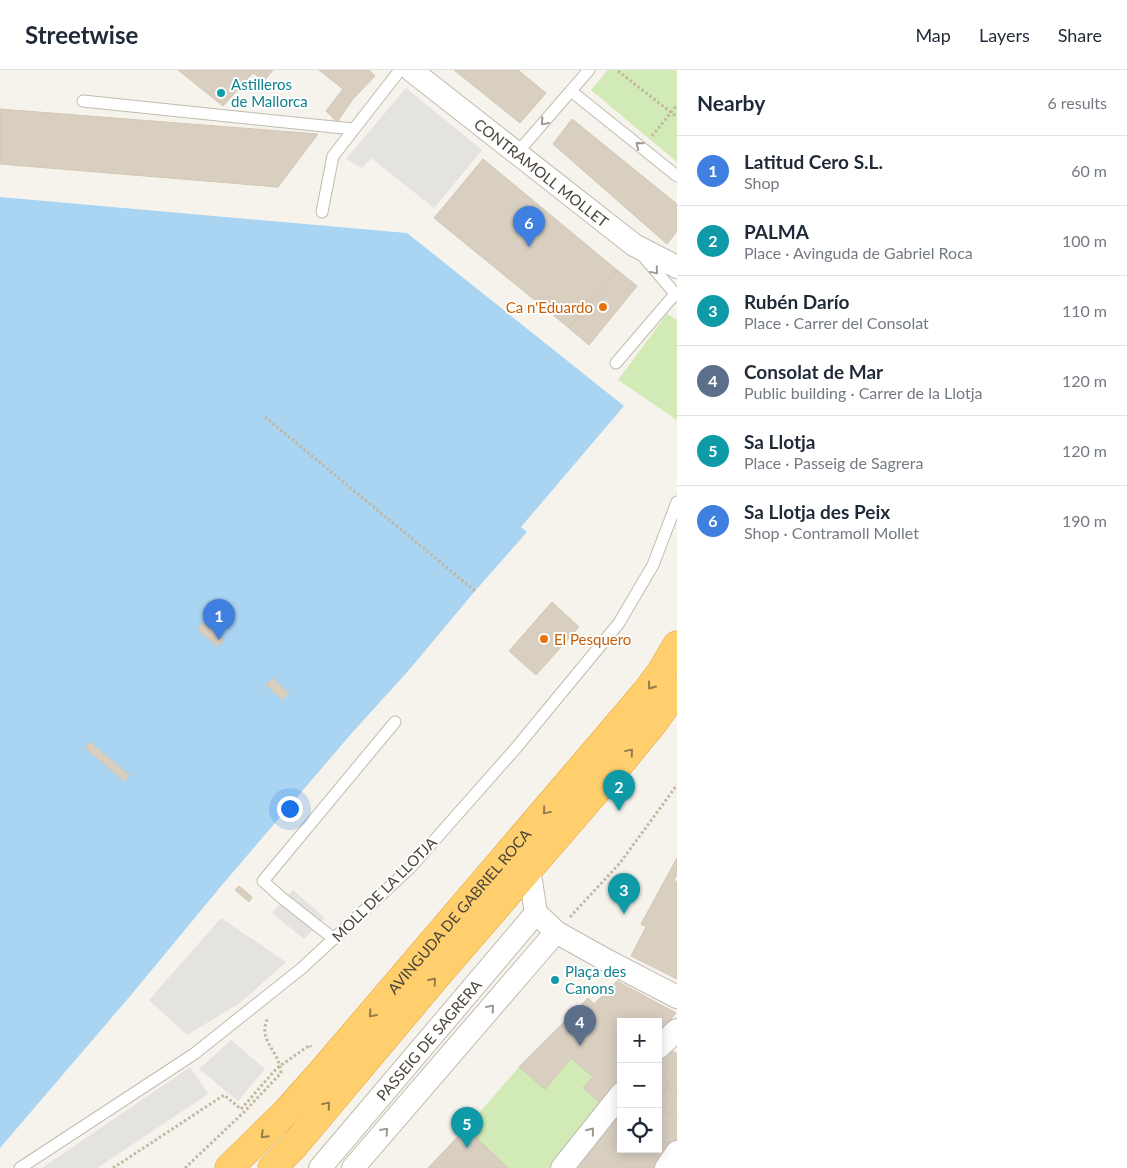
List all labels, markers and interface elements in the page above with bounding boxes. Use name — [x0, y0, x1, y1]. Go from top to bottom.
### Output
text: Streetwise — [25, 20, 138, 49]
text: Map — [915, 24, 951, 46]
text: Layers — [979, 24, 1030, 46]
text: Share — [1058, 24, 1102, 46]
place label: Astilleros de Mallorca — [231, 75, 308, 110]
marker: Astilleros de Mallorca — [215, 87, 227, 99]
text: Nearby — [697, 90, 765, 115]
text: 6 results — [1047, 93, 1107, 112]
street label: CONTRAMOLL MOLLET — [471, 114, 612, 231]
one-way arrow — [541, 116, 550, 125]
one-way arrow — [636, 143, 645, 151]
text: Latitud Cero S.L. — [744, 150, 883, 173]
text: 1 — [708, 161, 718, 180]
text: 60 m — [1071, 161, 1107, 180]
text: Shop — [744, 173, 780, 192]
pin: 6 — [513, 206, 545, 247]
text: PALMA — [744, 220, 809, 243]
text: 2 — [708, 231, 718, 250]
text: 100 m — [1062, 231, 1107, 250]
text: Place · Avinguda de Gabriel Roca — [744, 243, 973, 262]
one-way arrow — [650, 265, 659, 274]
text: Rubén Darío — [744, 290, 850, 313]
place label: Ca n'Eduardo — [506, 298, 593, 316]
marker: Ca n'Eduardo — [597, 301, 609, 313]
text: 3 — [708, 301, 718, 320]
text: 110 m — [1062, 301, 1107, 320]
text: Place · Carrer del Consolat — [744, 313, 929, 332]
text: Consolat de Mar — [744, 360, 883, 383]
text: 4 — [708, 371, 718, 390]
text: 120 m — [1062, 371, 1107, 390]
text: Public building · Carrer de la Llotja — [744, 383, 982, 402]
text: Sa Llotja — [744, 430, 815, 453]
text: 5 — [708, 441, 718, 460]
text: 120 m — [1062, 441, 1107, 460]
text: Place · Passeig de Sagrera — [744, 453, 923, 472]
text: Sa Llotja des Peix — [744, 500, 890, 523]
text: 6 — [708, 511, 718, 530]
text: 190 m — [1062, 511, 1107, 530]
text: Shop · Contramoll Mollet — [744, 523, 919, 542]
pin: 1 — [203, 599, 235, 640]
place label: El Pesquero — [554, 630, 631, 648]
marker: El Pesquero — [538, 633, 550, 645]
one-way arrow — [648, 680, 657, 690]
one-way arrow — [624, 748, 633, 757]
pin: 2 — [603, 770, 635, 811]
your location — [277, 796, 303, 822]
one-way arrow — [543, 805, 552, 814]
street label: AVINGUDA DE GABRIEL ROCA — [384, 824, 535, 997]
street label: MOLL DE LA LLOTJA — [328, 832, 441, 945]
pin: 3 — [608, 873, 640, 914]
place label: Plaça des Canons — [565, 962, 626, 997]
marker: Plaça des Canons — [549, 974, 561, 986]
street label: PASSEIG DE SAGRERA — [372, 975, 485, 1104]
one-way arrow — [427, 978, 436, 987]
one-way arrow — [485, 1004, 494, 1013]
pin: 4 — [564, 1005, 596, 1046]
one-way arrow — [369, 1008, 378, 1017]
map controls — [617, 1018, 662, 1153]
button: + — [617, 1018, 662, 1063]
button: − — [617, 1063, 662, 1108]
one-way arrow — [322, 1102, 330, 1111]
pin: 5 — [451, 1107, 483, 1148]
button: locate — [617, 1108, 662, 1153]
one-way arrow — [379, 1128, 388, 1137]
one-way arrow — [586, 1128, 594, 1137]
one-way arrow — [261, 1129, 270, 1138]

